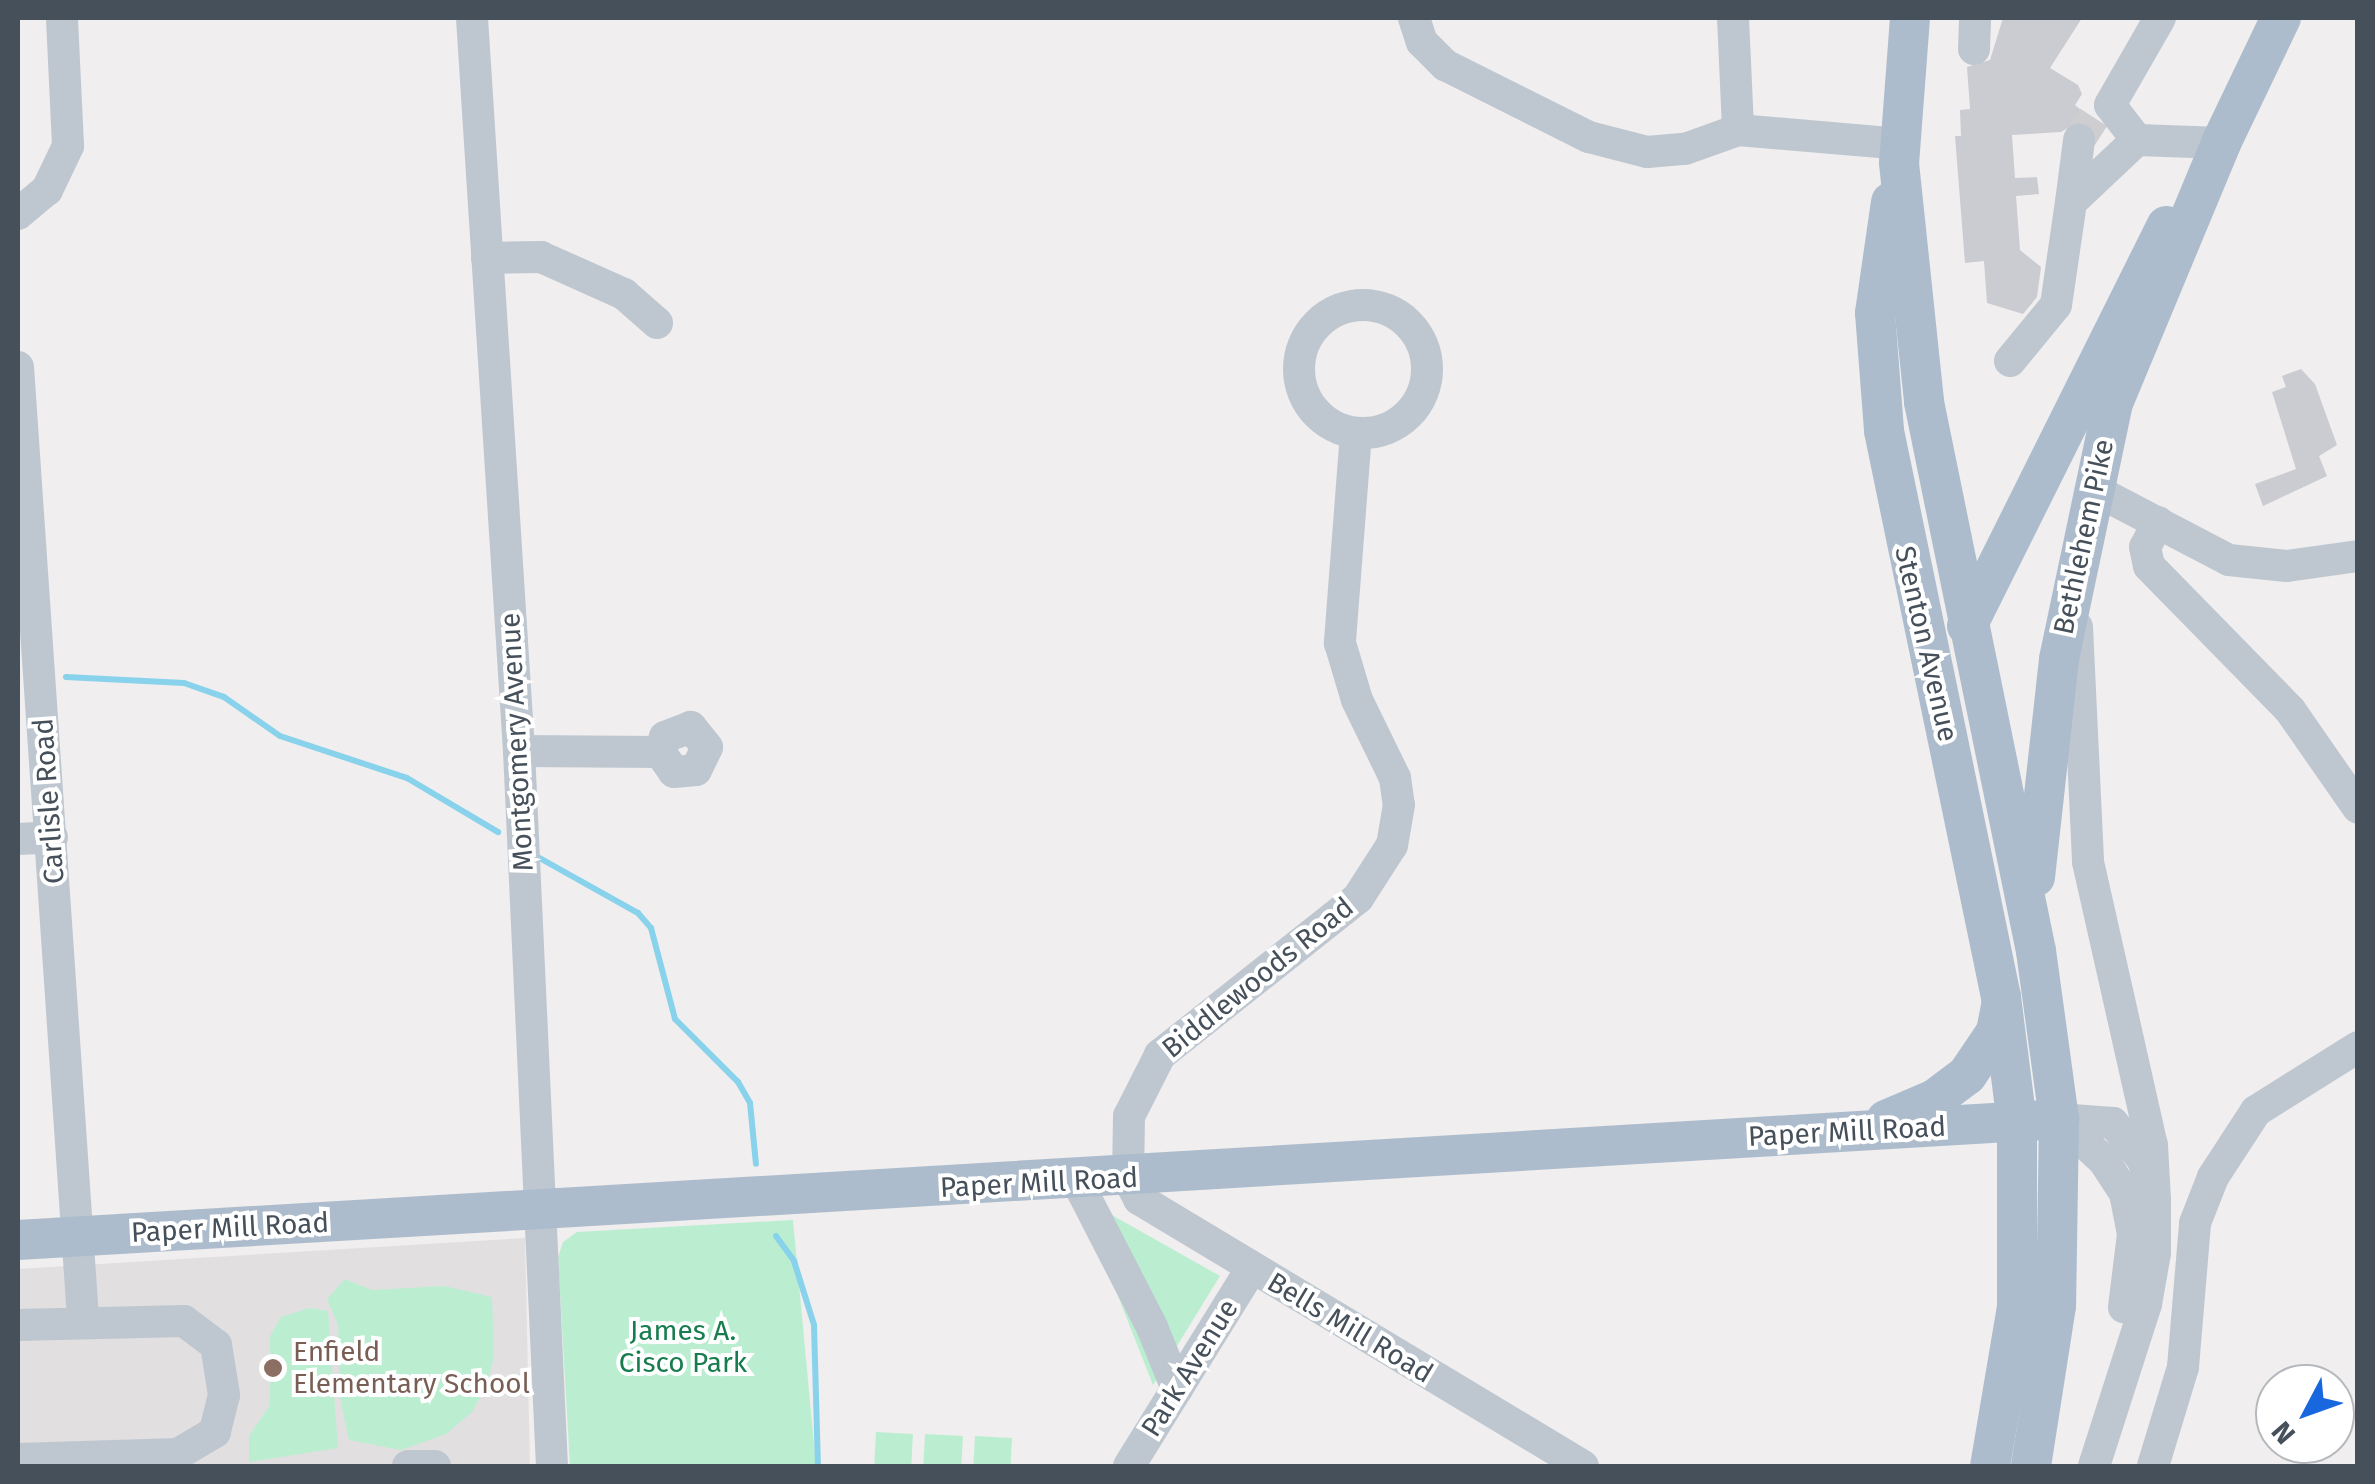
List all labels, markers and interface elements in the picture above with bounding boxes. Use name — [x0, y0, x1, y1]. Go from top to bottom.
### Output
street label: Bethlehem Pike — [2047, 436, 2121, 638]
street label: Stenton Avenue — [1887, 543, 1965, 745]
street label: Montgomery Avenue — [493, 612, 541, 872]
street label: Carlisle Road — [26, 717, 72, 885]
street label: Biddlewoods Road — [1156, 891, 1360, 1065]
street label: Paper Mill Road — [1747, 1110, 1947, 1154]
street label: Paper Mill Road — [939, 1161, 1139, 1205]
street label: Paper Mill Road — [130, 1206, 330, 1250]
street label: Bells Mill Road — [1261, 1265, 1439, 1391]
street label: Park Avenue — [1135, 1293, 1245, 1443]
park label: James A. Cisco Park — [619, 1314, 747, 1380]
place label: Enfield Elementary School — [293, 1335, 530, 1401]
marker: Enfield Elementary School — [262, 1357, 284, 1379]
north arrow — [2255, 1364, 2355, 1464]
text: N — [2265, 1415, 2302, 1451]

